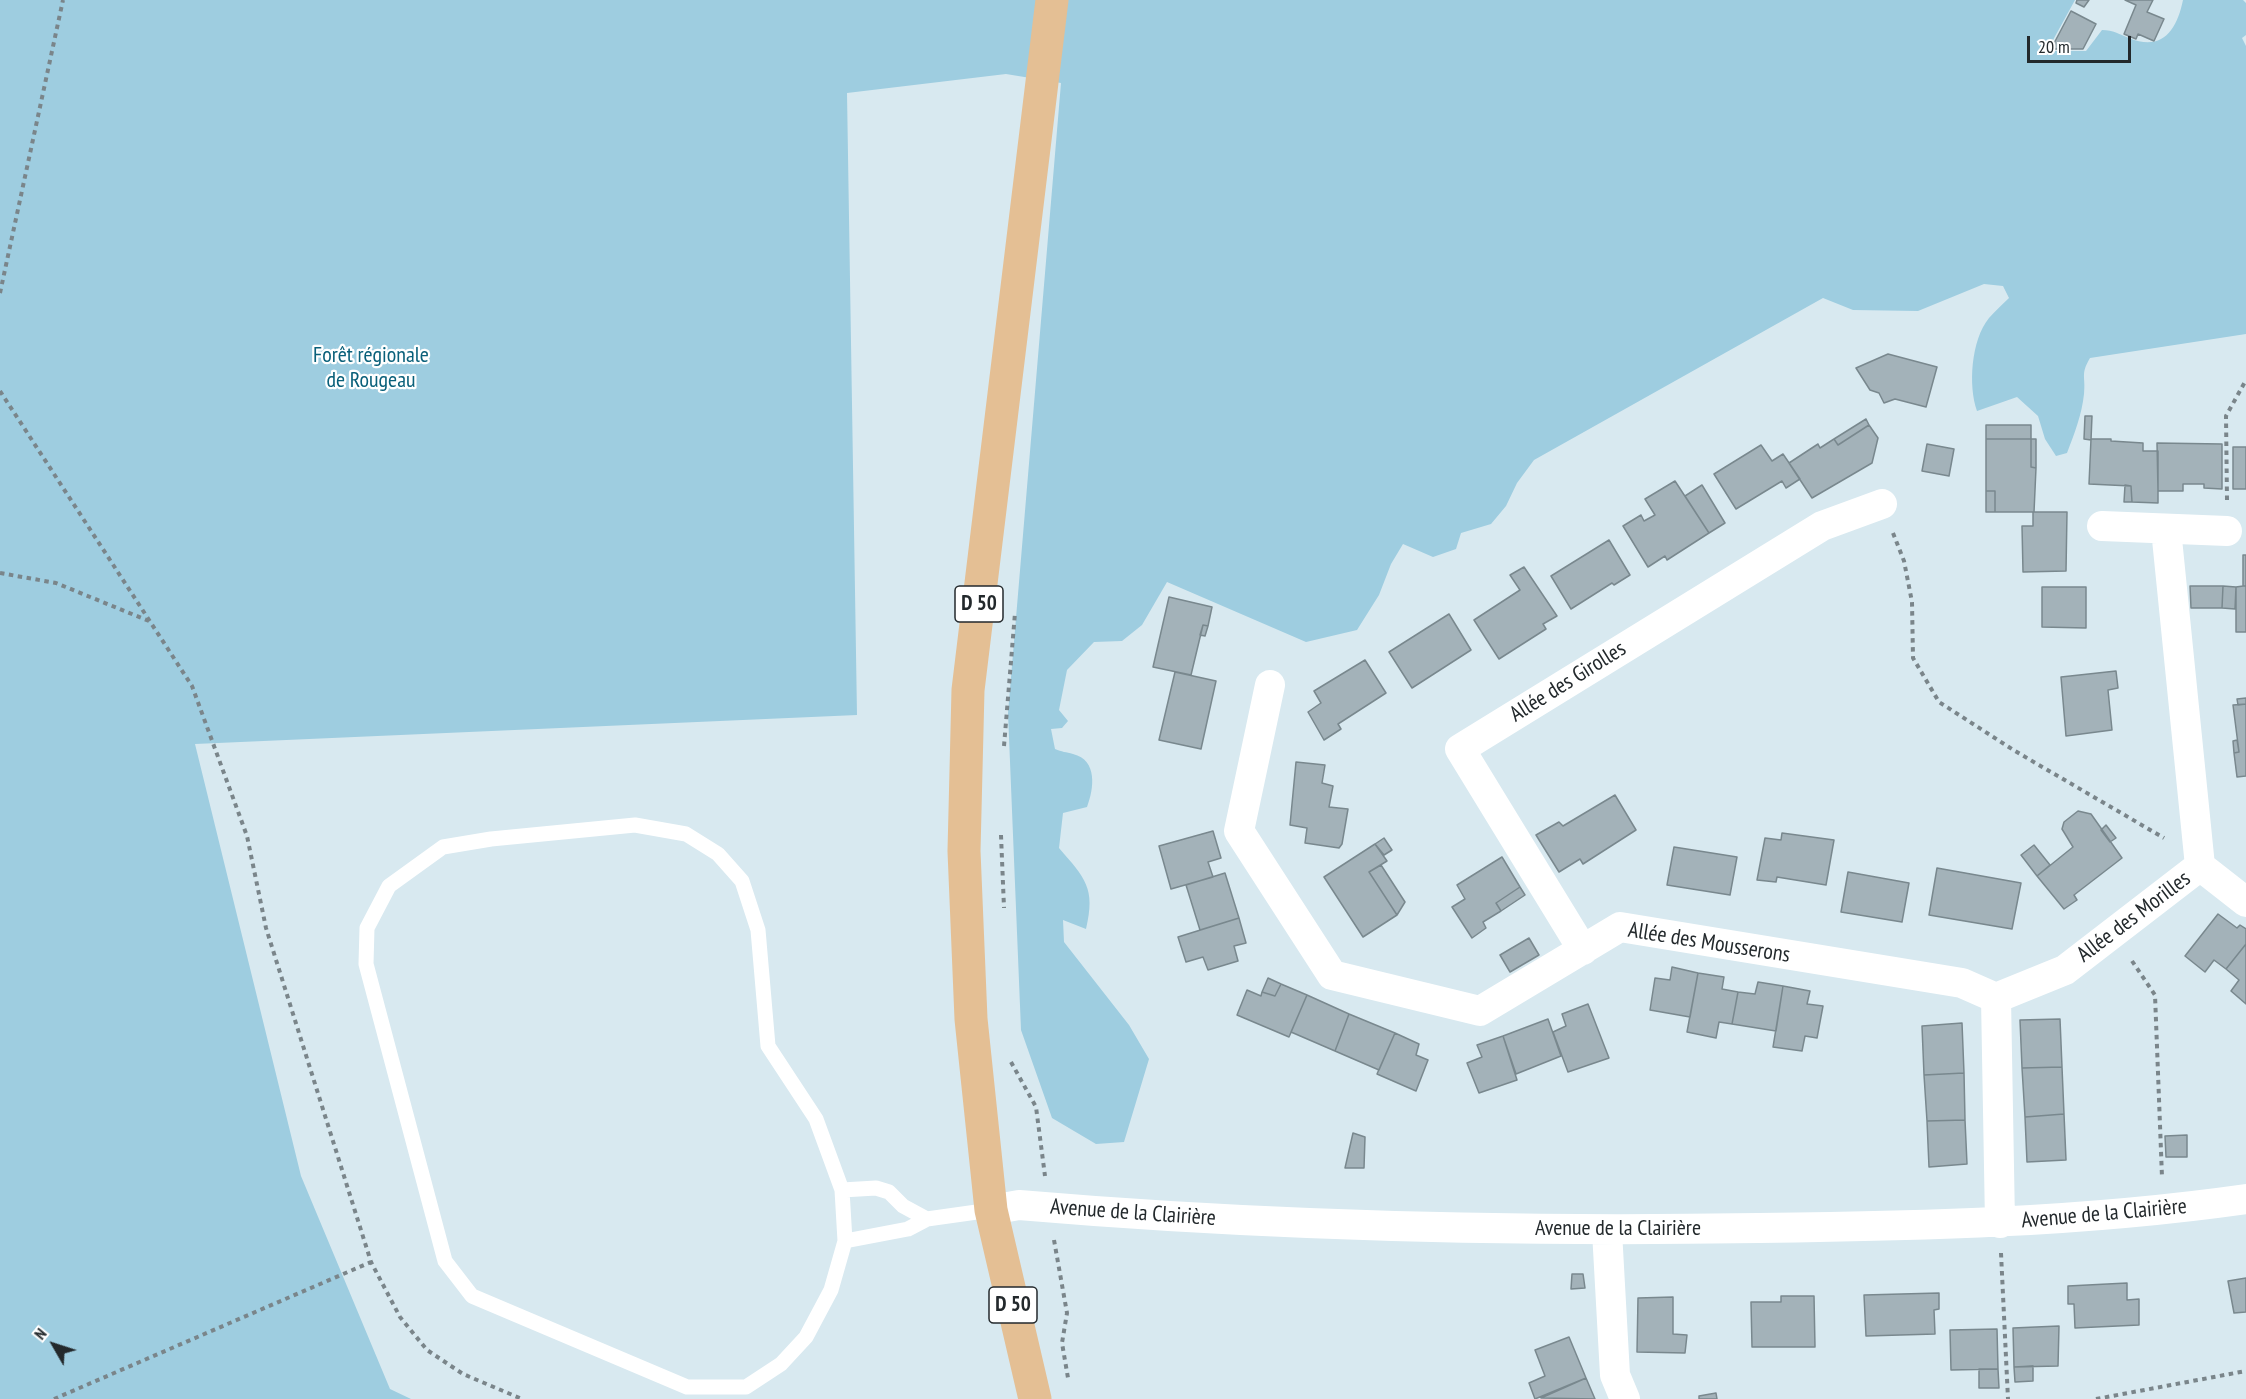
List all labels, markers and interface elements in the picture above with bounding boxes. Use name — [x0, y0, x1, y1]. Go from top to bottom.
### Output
scale bar — [2030, 24, 2134, 62]
text: 20 m — [2038, 35, 2070, 58]
park label: Forêt régionale de Rougeau — [313, 343, 429, 394]
road number: D 50 — [955, 586, 1003, 622]
street label: Allée des Girolles — [1505, 636, 1631, 728]
street label: Allée des Morilles — [2072, 866, 2196, 968]
street label: Allée des Mousserons — [1626, 917, 1792, 969]
street label: Avenue de la Clairière — [1049, 1194, 1217, 1232]
street label: Avenue de la Clairière — [2020, 1194, 2188, 1234]
street label: Avenue de la Clairière — [1535, 1216, 1701, 1242]
road number: D 50 — [989, 1287, 1037, 1323]
north arrow — [24, 1315, 84, 1375]
text: N — [30, 1324, 50, 1343]

